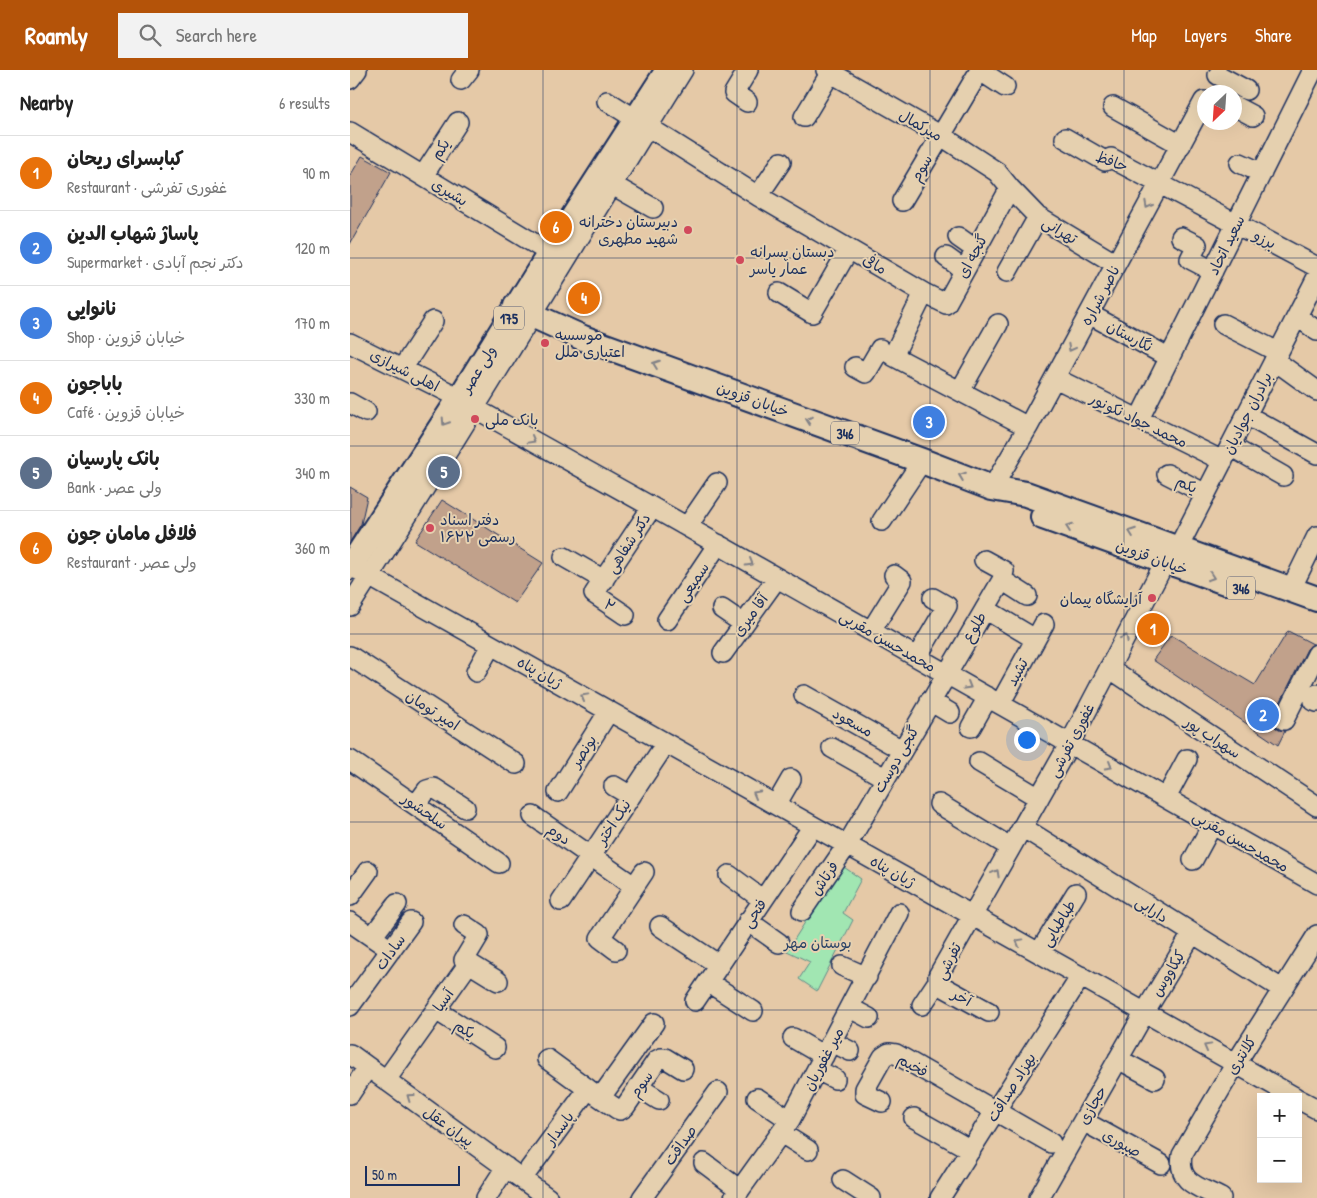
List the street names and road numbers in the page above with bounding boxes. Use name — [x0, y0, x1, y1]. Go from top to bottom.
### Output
street label: میرکمال — [895, 104, 947, 146]
street label: یکم — [425, 134, 456, 165]
street label: حافظ — [1093, 145, 1131, 177]
street label: سوم — [905, 150, 939, 187]
street label: بشیری — [428, 173, 472, 211]
street label: تهرانی — [1038, 211, 1082, 249]
street label: سعید اتحاد — [1202, 212, 1250, 278]
street label: برزو — [1249, 224, 1280, 254]
street label: گنجه ای — [952, 230, 992, 282]
street label: مافی — [859, 249, 891, 279]
street label: ناصر شراره — [1075, 261, 1125, 329]
road number: 175 — [494, 307, 524, 330]
street label: نگارستان — [1103, 315, 1157, 357]
street label: ولی عصر — [454, 341, 501, 399]
street label: اهلی شیرازی — [367, 344, 443, 396]
street label: برادران جوادیان — [1217, 368, 1277, 458]
street label: خیابان قزوین — [714, 376, 792, 422]
street label: محمد جواد نکونور — [1086, 387, 1191, 453]
road number: 346 — [831, 422, 859, 444]
street label: یکم — [1172, 470, 1201, 500]
street label: دکتر شفاهی — [601, 509, 655, 577]
street label: خیابان قزوین — [1113, 534, 1191, 580]
street label: سمیعی — [672, 558, 714, 606]
road number: 346 — [1227, 576, 1255, 600]
street label: آقا میری — [727, 588, 773, 641]
street label: ۲ — [600, 593, 620, 617]
street label: محمدحسن مقربی — [836, 605, 940, 677]
street label: طلوع — [957, 608, 991, 646]
street label: ژیان پناه — [514, 651, 567, 693]
street label: تشید — [1001, 654, 1033, 690]
street label: امیر تومان — [402, 685, 464, 735]
street label: غفوری تفرشی — [1043, 699, 1099, 781]
street label: مسعود — [829, 702, 877, 742]
street label: سهراب پور — [1180, 710, 1245, 763]
street label: گنجی دوست — [868, 721, 924, 797]
street label: بونصر — [564, 730, 601, 773]
street label: سلحشور — [397, 787, 452, 834]
street label: نیک اختر — [589, 795, 635, 850]
street label: محمدحسن مقربی — [1189, 805, 1293, 877]
street label: دوم — [542, 818, 575, 851]
street label: ژیان پناه — [867, 850, 920, 892]
street label: فرتاش — [805, 857, 843, 899]
street label: دارابی — [1132, 891, 1172, 927]
street label: فتحی — [737, 894, 771, 932]
street label: طباطبایی — [1035, 896, 1081, 950]
street label: سادات — [370, 930, 410, 974]
street label: تفرشی — [930, 938, 967, 983]
street label: کیکاووس — [1146, 946, 1190, 1000]
street label: آخر — [946, 982, 977, 1012]
street label: آسیا — [428, 983, 459, 1016]
street label: یکم — [449, 1014, 480, 1045]
street label: میر غفوریان — [798, 1024, 848, 1094]
street label: کلانتری — [1221, 1032, 1261, 1078]
street label: فخیم — [893, 1048, 932, 1084]
street label: بهزاد صداقت — [981, 1048, 1041, 1126]
street label: سوم — [624, 1066, 659, 1103]
street label: حجازی — [1073, 1082, 1111, 1128]
street label: پیران عقل — [420, 1101, 478, 1151]
street label: پاسدار — [539, 1107, 579, 1150]
street label: صداقت — [659, 1121, 701, 1169]
street label: صبوری — [1099, 1124, 1145, 1162]

